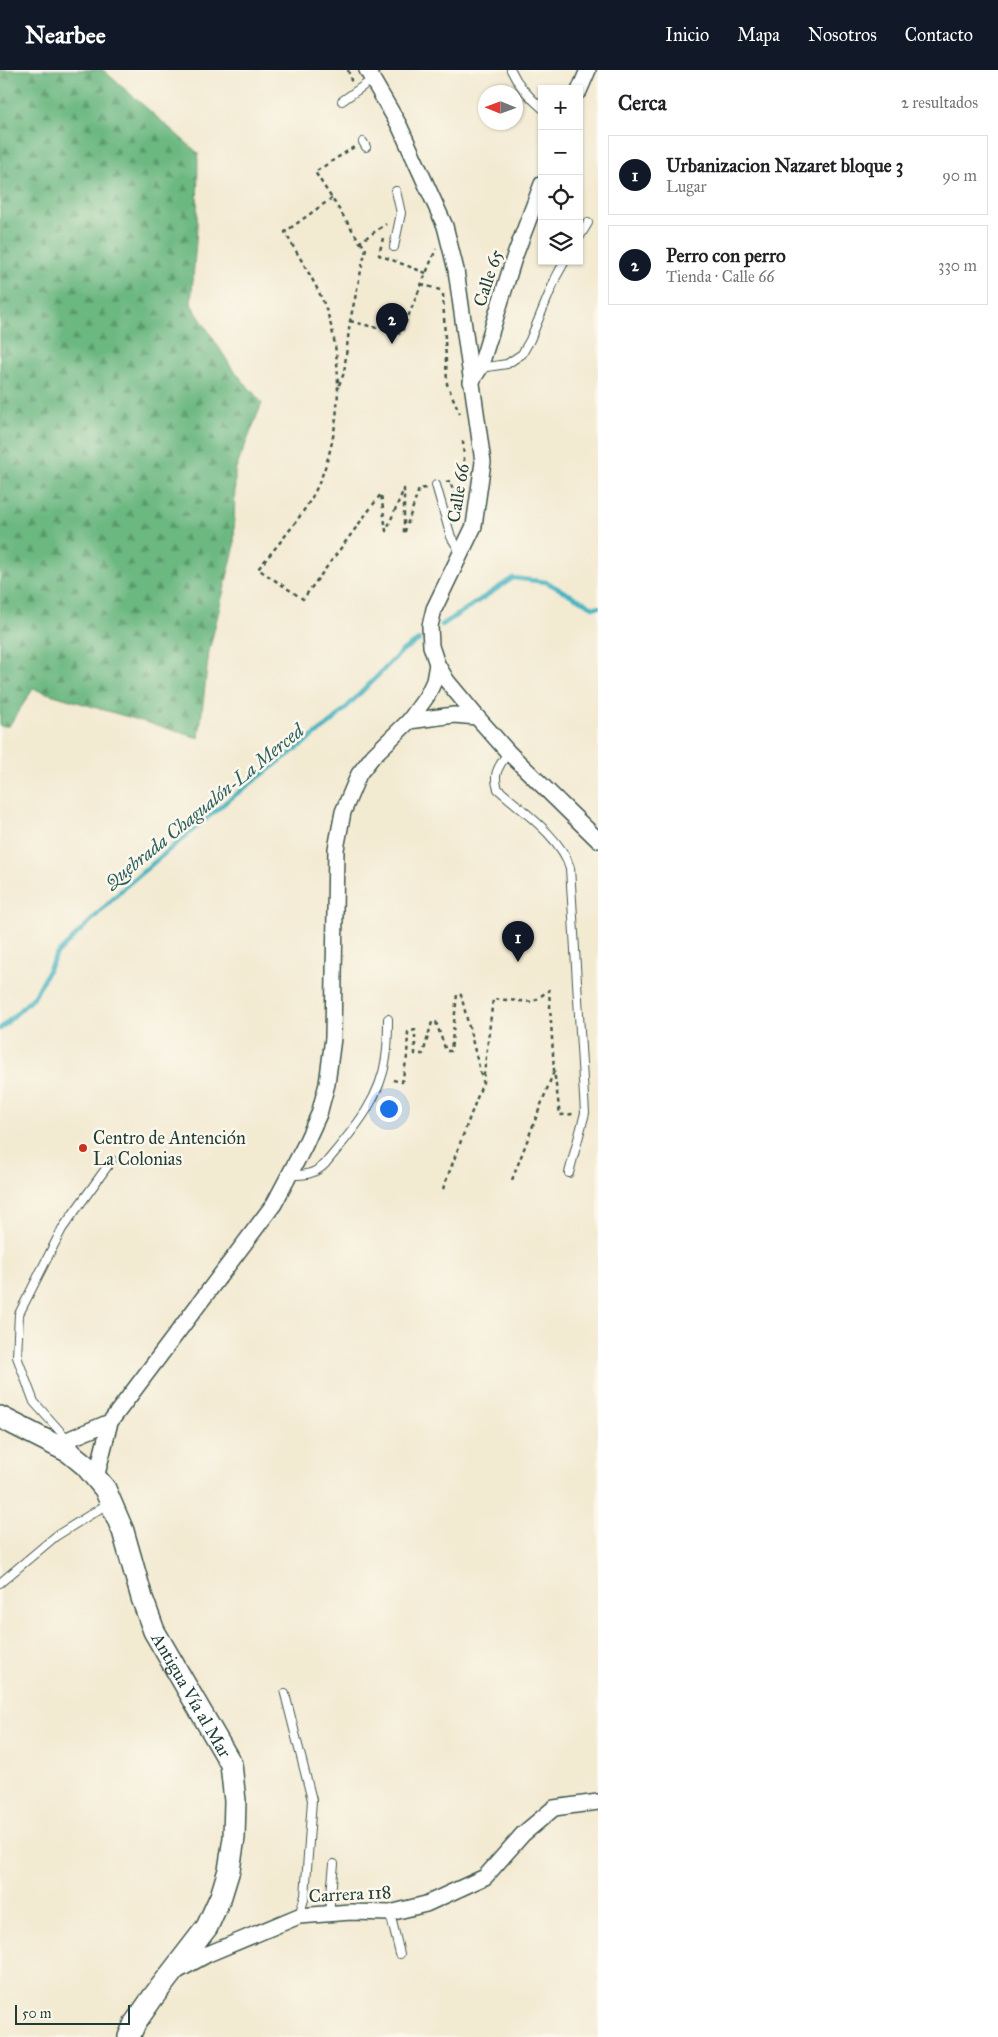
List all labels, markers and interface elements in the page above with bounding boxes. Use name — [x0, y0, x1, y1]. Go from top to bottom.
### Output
text: Nearbee — [25, 20, 106, 50]
text: Inicio — [665, 24, 709, 46]
text: Mapa — [737, 24, 780, 46]
text: Nosotros — [808, 24, 877, 46]
text: Contacto — [905, 24, 973, 46]
north arrow — [478, 85, 523, 130]
map controls — [538, 85, 583, 265]
button: + — [538, 85, 583, 130]
text: Cerca — [618, 90, 667, 116]
text: 2 resultados — [901, 93, 978, 112]
button: − — [538, 130, 583, 175]
text: Urbanizacion Nazaret bloque 3 — [666, 154, 903, 177]
text: 1 — [632, 166, 638, 185]
text: 90 m — [942, 166, 977, 185]
button: locate — [538, 175, 583, 220]
text: Lugar — [666, 177, 707, 196]
button: layers — [538, 220, 583, 265]
text: Perro con perro — [666, 244, 786, 267]
street label: Calle 65 — [468, 246, 508, 309]
text: 2 — [631, 256, 639, 275]
text: 330 m — [938, 256, 977, 275]
text: Tienda · Calle 66 — [666, 267, 775, 286]
pin: 2 — [376, 303, 408, 344]
street label: Calle 66 — [442, 461, 474, 524]
water label: Quebrada Chagualón-La Merced — [99, 718, 309, 894]
pin: 1 — [502, 921, 534, 962]
your location — [376, 1096, 402, 1122]
place label: Centro de Antención La Colonias — [93, 1127, 246, 1170]
marker: Centro de Antención La Colonias — [77, 1142, 89, 1154]
street label: Antigua Vía al Mar — [146, 1628, 236, 1762]
street label: Carrera 118 — [308, 1881, 392, 1907]
scale bar — [15, 2002, 130, 2025]
text: 50 m — [22, 2005, 51, 2022]

